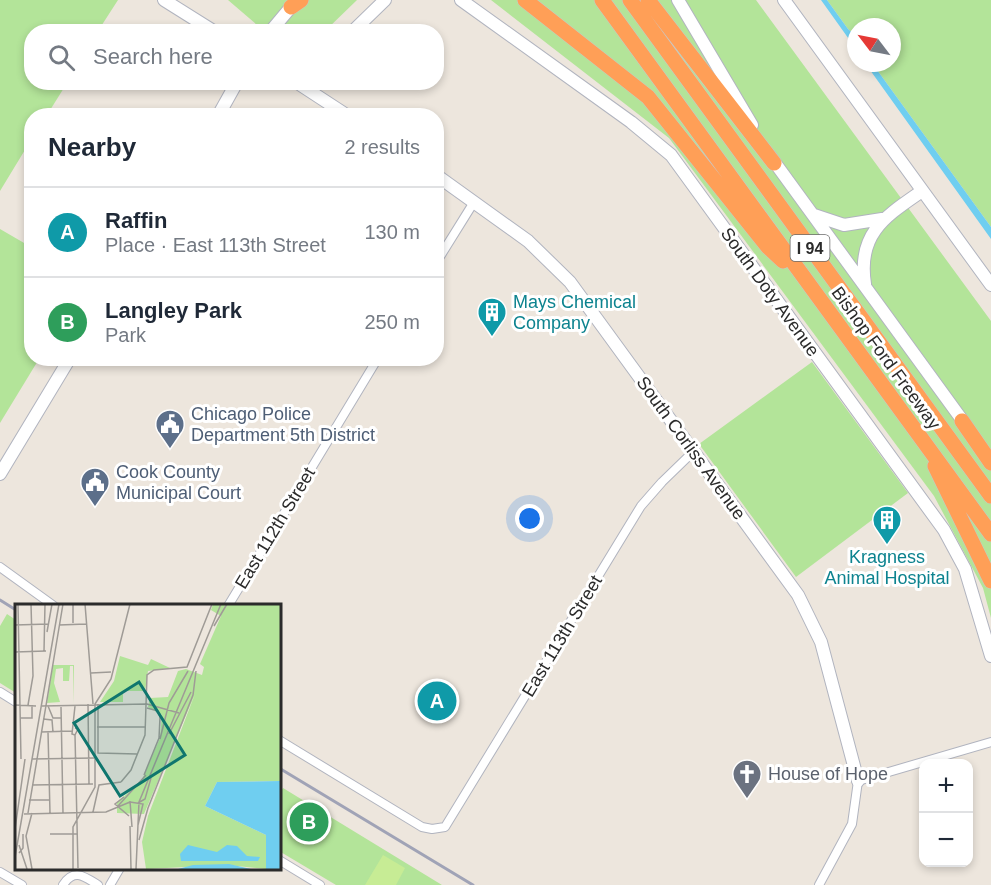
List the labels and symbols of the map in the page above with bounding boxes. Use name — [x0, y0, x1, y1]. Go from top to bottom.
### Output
north arrow — [847, 18, 901, 72]
street label: South Doty Avenue — [717, 224, 823, 360]
road number: I 94 — [790, 235, 830, 261]
street label: Bishop Ford Freeway — [828, 283, 944, 433]
place label: Mays Chemical Company — [513, 292, 636, 333]
building icon: Mays Chemical Company — [476, 296, 508, 338]
street label: South Corliss Avenue — [632, 373, 750, 523]
place label: Chicago Police Department 5th District — [191, 404, 375, 445]
public building icon: Chicago Police Department 5th District — [154, 408, 186, 450]
place label: Cook County Municipal Court — [116, 462, 241, 503]
street label: East 112th Street — [231, 464, 319, 592]
public building icon: Cook County Municipal Court — [79, 466, 111, 508]
your location — [515, 504, 544, 533]
building icon: Kragness Animal Hospital — [871, 504, 903, 546]
place label: Kragness Animal Hospital — [824, 547, 950, 588]
street label: East 113th Street — [518, 572, 606, 700]
inset map — [15, 604, 280, 870]
pin: A — [418, 678, 456, 724]
church icon: House of Hope — [731, 758, 763, 800]
place label: House of Hope — [768, 764, 888, 784]
pin: B — [290, 800, 328, 844]

